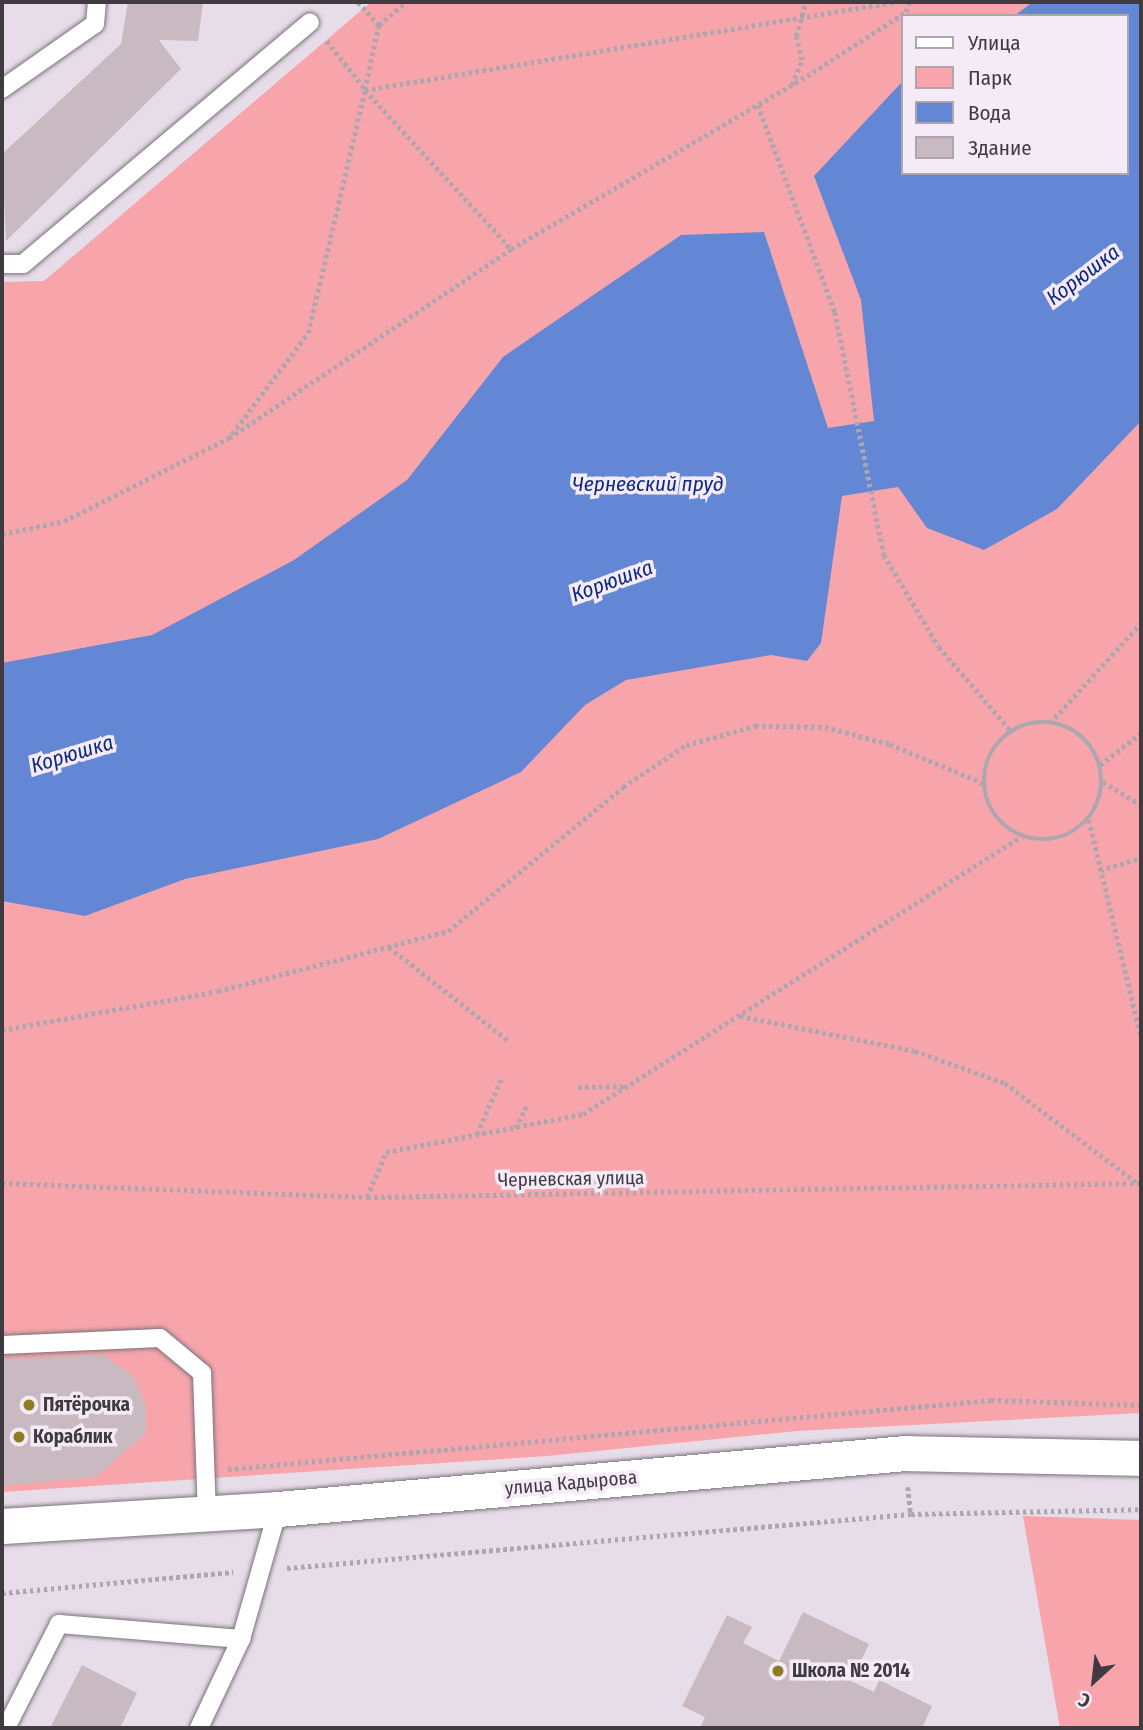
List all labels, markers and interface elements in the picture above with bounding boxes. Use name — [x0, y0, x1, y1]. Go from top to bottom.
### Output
legend — [902, 14, 1129, 175]
text: Улица — [968, 30, 1021, 56]
text: Парк — [968, 65, 1012, 91]
text: Вода — [968, 100, 1011, 126]
text: Здание — [968, 135, 1032, 161]
water label: Корюшка — [1042, 239, 1124, 311]
water label: Черневский пруд — [572, 471, 724, 497]
water label: Корюшка — [568, 555, 656, 607]
water label: Корюшка — [28, 730, 116, 778]
street label: Черневская улица — [498, 1166, 644, 1192]
place label: Пятёрочка — [43, 1394, 130, 1416]
marker: Пятёрочка — [21, 1397, 37, 1413]
place label: Кораблик — [33, 1426, 113, 1448]
marker: Кораблик — [11, 1429, 27, 1445]
street label: улица Кадырова — [504, 1466, 638, 1500]
north arrow — [1059, 1646, 1129, 1716]
place label: Школа № 2014 — [792, 1660, 910, 1682]
marker: Школа № 2014 — [770, 1663, 786, 1679]
text: С — [1075, 1688, 1094, 1713]

